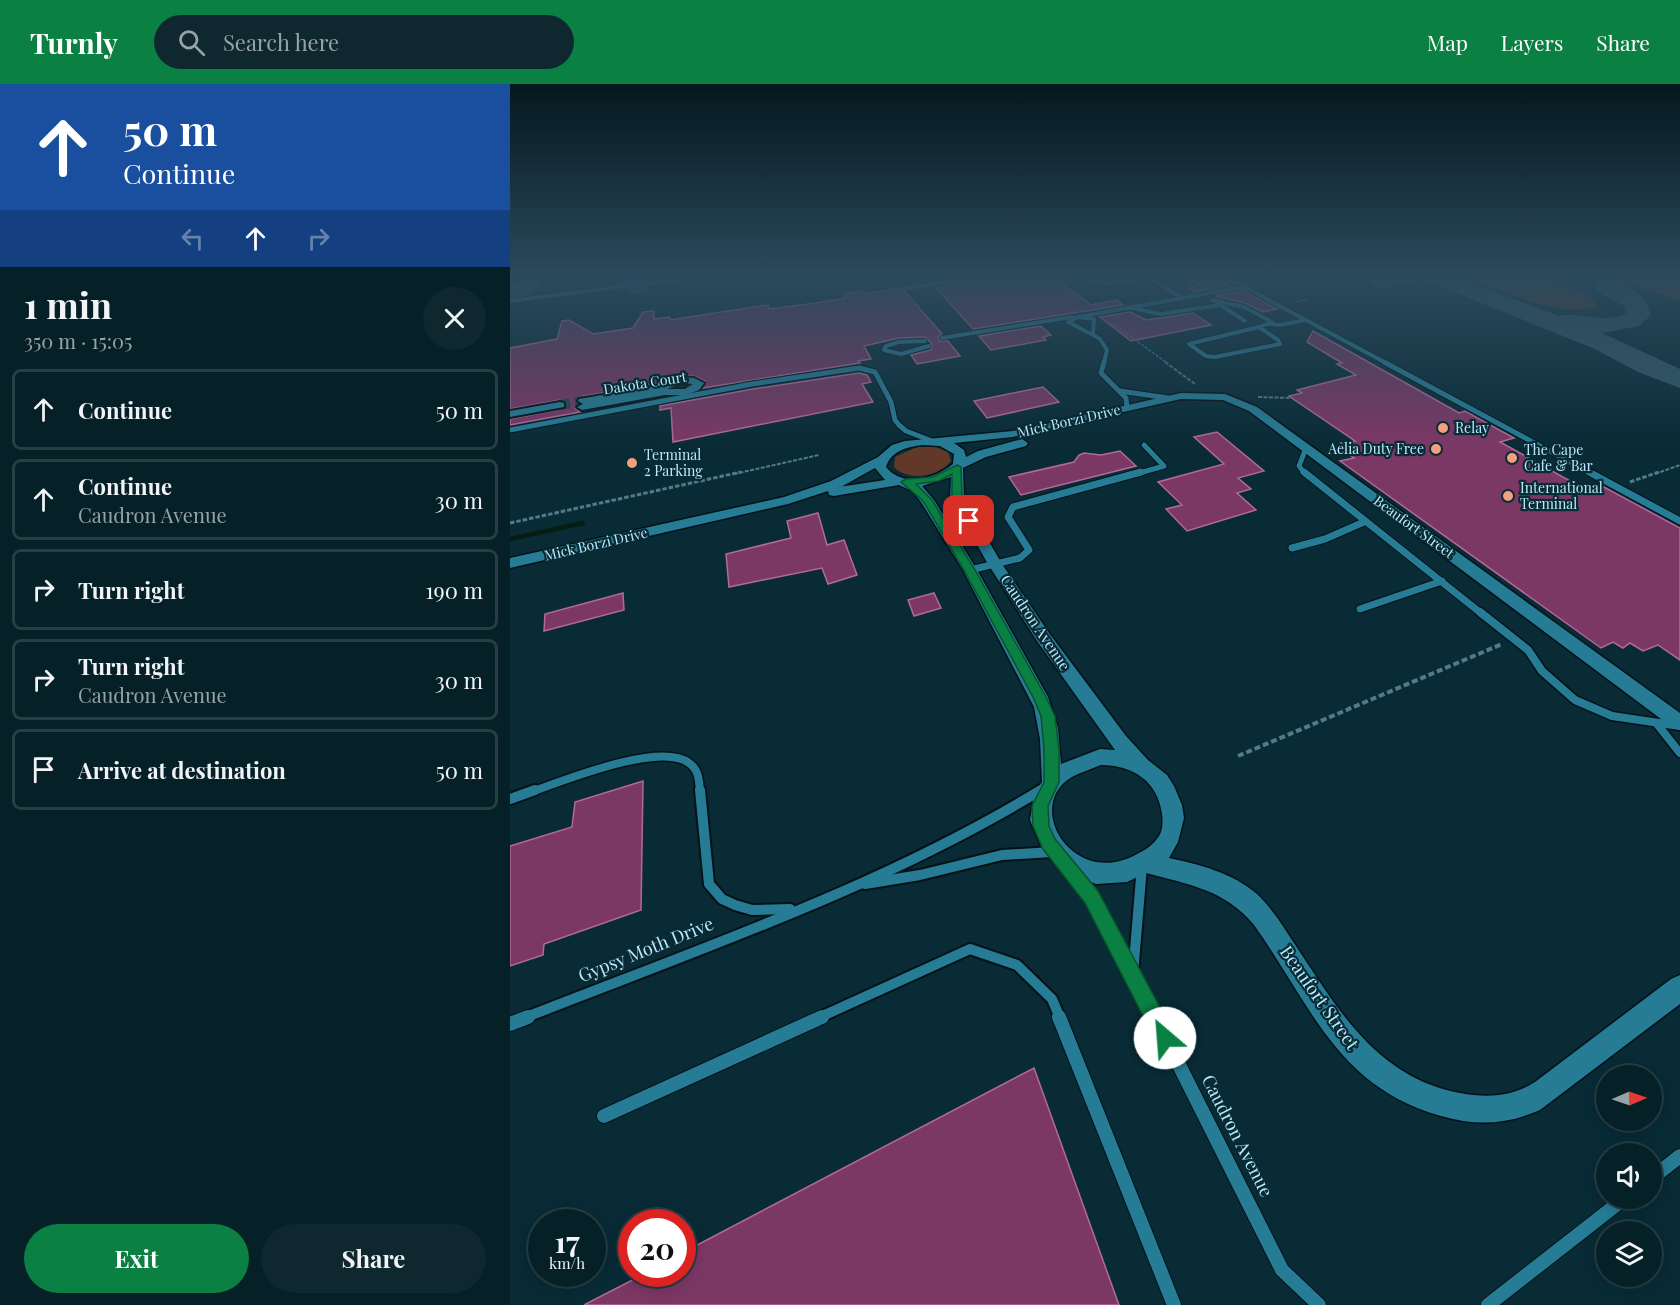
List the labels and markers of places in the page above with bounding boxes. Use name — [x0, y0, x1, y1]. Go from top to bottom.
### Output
place label: Relay — [1455, 418, 1489, 437]
marker: Relay — [1436, 421, 1450, 435]
place label: Aelia Duty Free — [1327, 439, 1424, 458]
place label: The Cape Cafe & Bar — [1524, 440, 1593, 475]
marker: Aelia Duty Free — [1429, 442, 1443, 456]
place label: Terminal 2 Parking — [644, 445, 703, 480]
marker: The Cape Cafe & Bar — [1505, 451, 1519, 465]
marker: Terminal 2 Parking — [625, 456, 639, 470]
place label: International Terminal — [1520, 478, 1603, 513]
marker: International Terminal — [1501, 489, 1515, 503]
pin — [943, 495, 994, 546]

